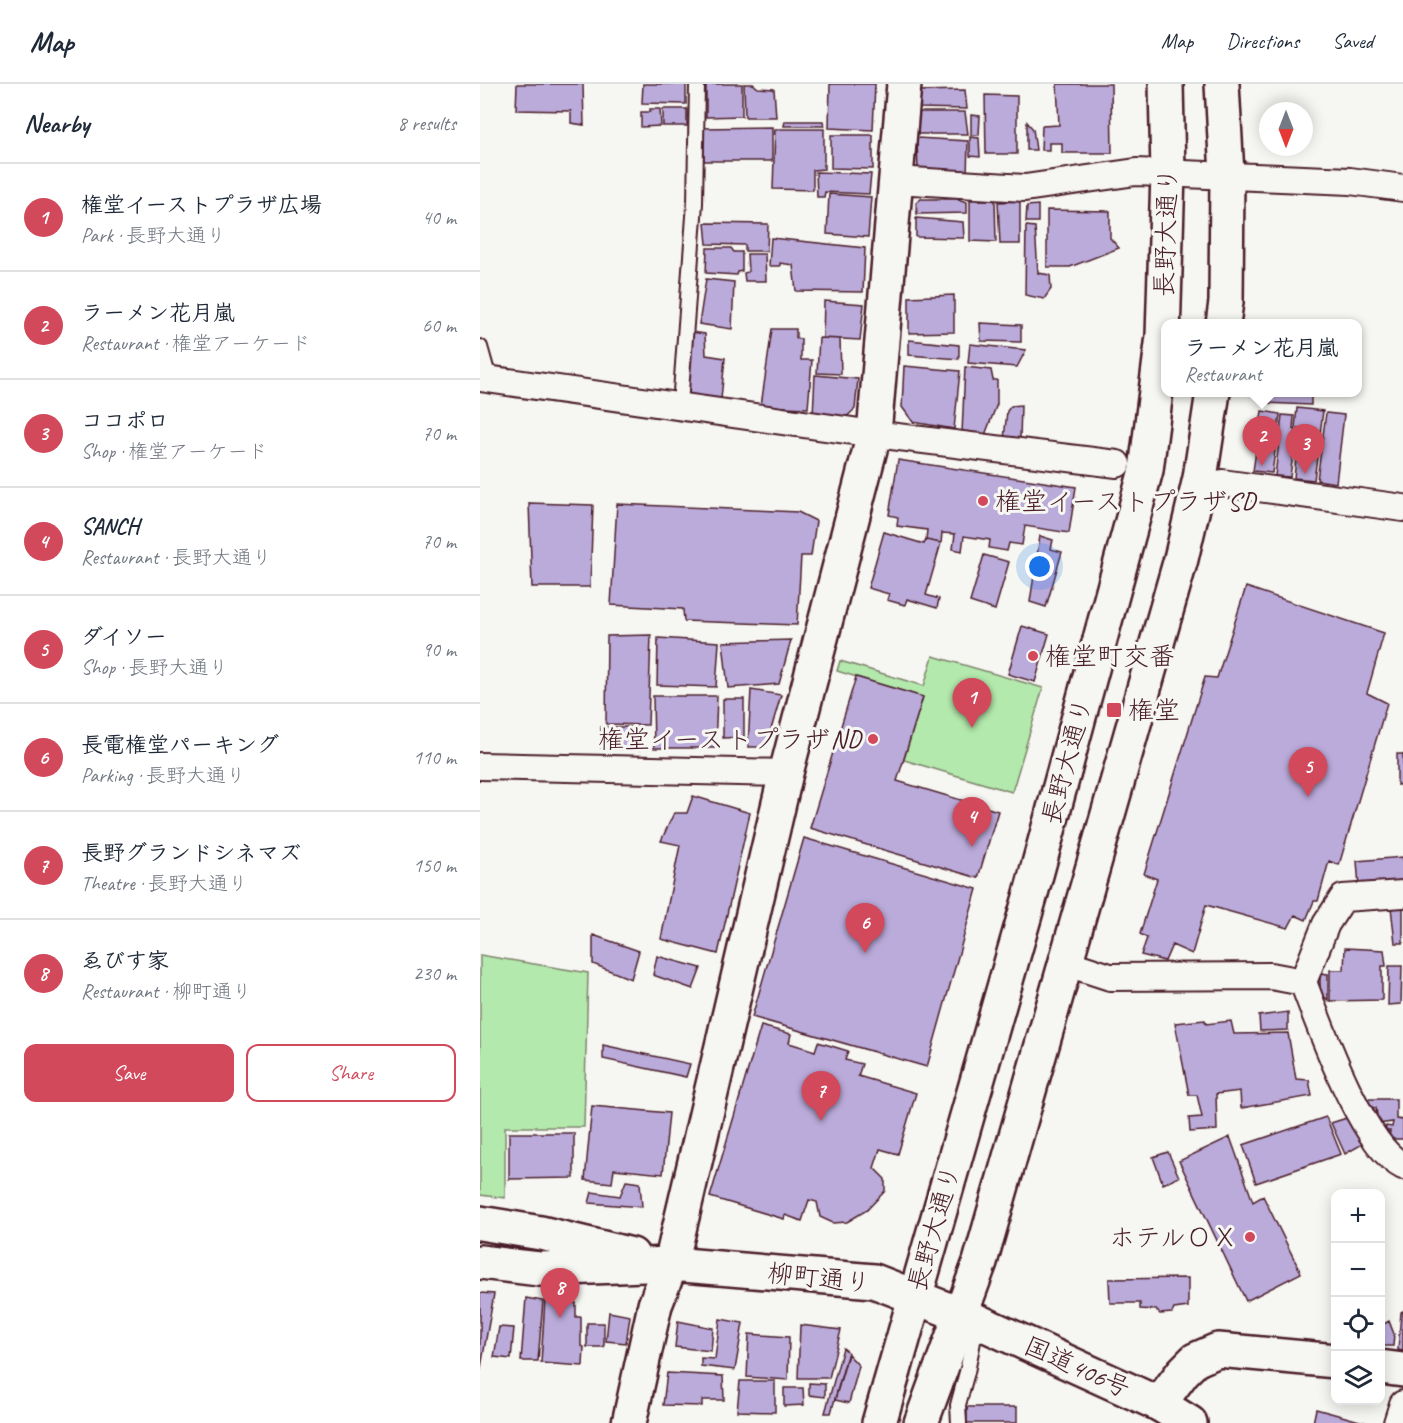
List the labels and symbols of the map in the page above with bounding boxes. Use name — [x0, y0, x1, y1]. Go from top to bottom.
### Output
north arrow — [1259, 102, 1313, 156]
street label: 長野大通り — [1147, 166, 1185, 298]
pin: 2 — [1242, 416, 1282, 466]
pin: 3 — [1286, 424, 1324, 474]
place label: 権堂イーストプラザSD — [995, 485, 1258, 518]
marker: 権堂イーストプラザSD — [976, 494, 990, 508]
your location — [1025, 552, 1054, 581]
place label: 権堂町交番 — [1045, 640, 1175, 673]
marker: 権堂町交番 — [1026, 649, 1040, 663]
pin: 1 — [952, 678, 992, 728]
street label: 長野大通り — [1034, 694, 1100, 828]
place label: 権堂 — [1128, 694, 1180, 727]
marker: 権堂 — [1105, 701, 1123, 719]
place label: 権堂イーストプラザND — [598, 723, 863, 756]
marker: 権堂イーストプラザND — [866, 732, 880, 746]
pin: 5 — [1288, 748, 1328, 797]
pin: 4 — [952, 798, 992, 847]
pin: 6 — [846, 904, 884, 953]
pin: 7 — [802, 1072, 840, 1121]
street label: 長野大通り — [900, 1161, 968, 1295]
place label: ホテルＯＸ — [1109, 1221, 1238, 1254]
marker: ホテルＯＸ — [1243, 1230, 1257, 1244]
street label: 柳町通り — [766, 1256, 872, 1300]
pin: 8 — [540, 1268, 580, 1318]
street label: 国道406号 — [1019, 1329, 1135, 1405]

